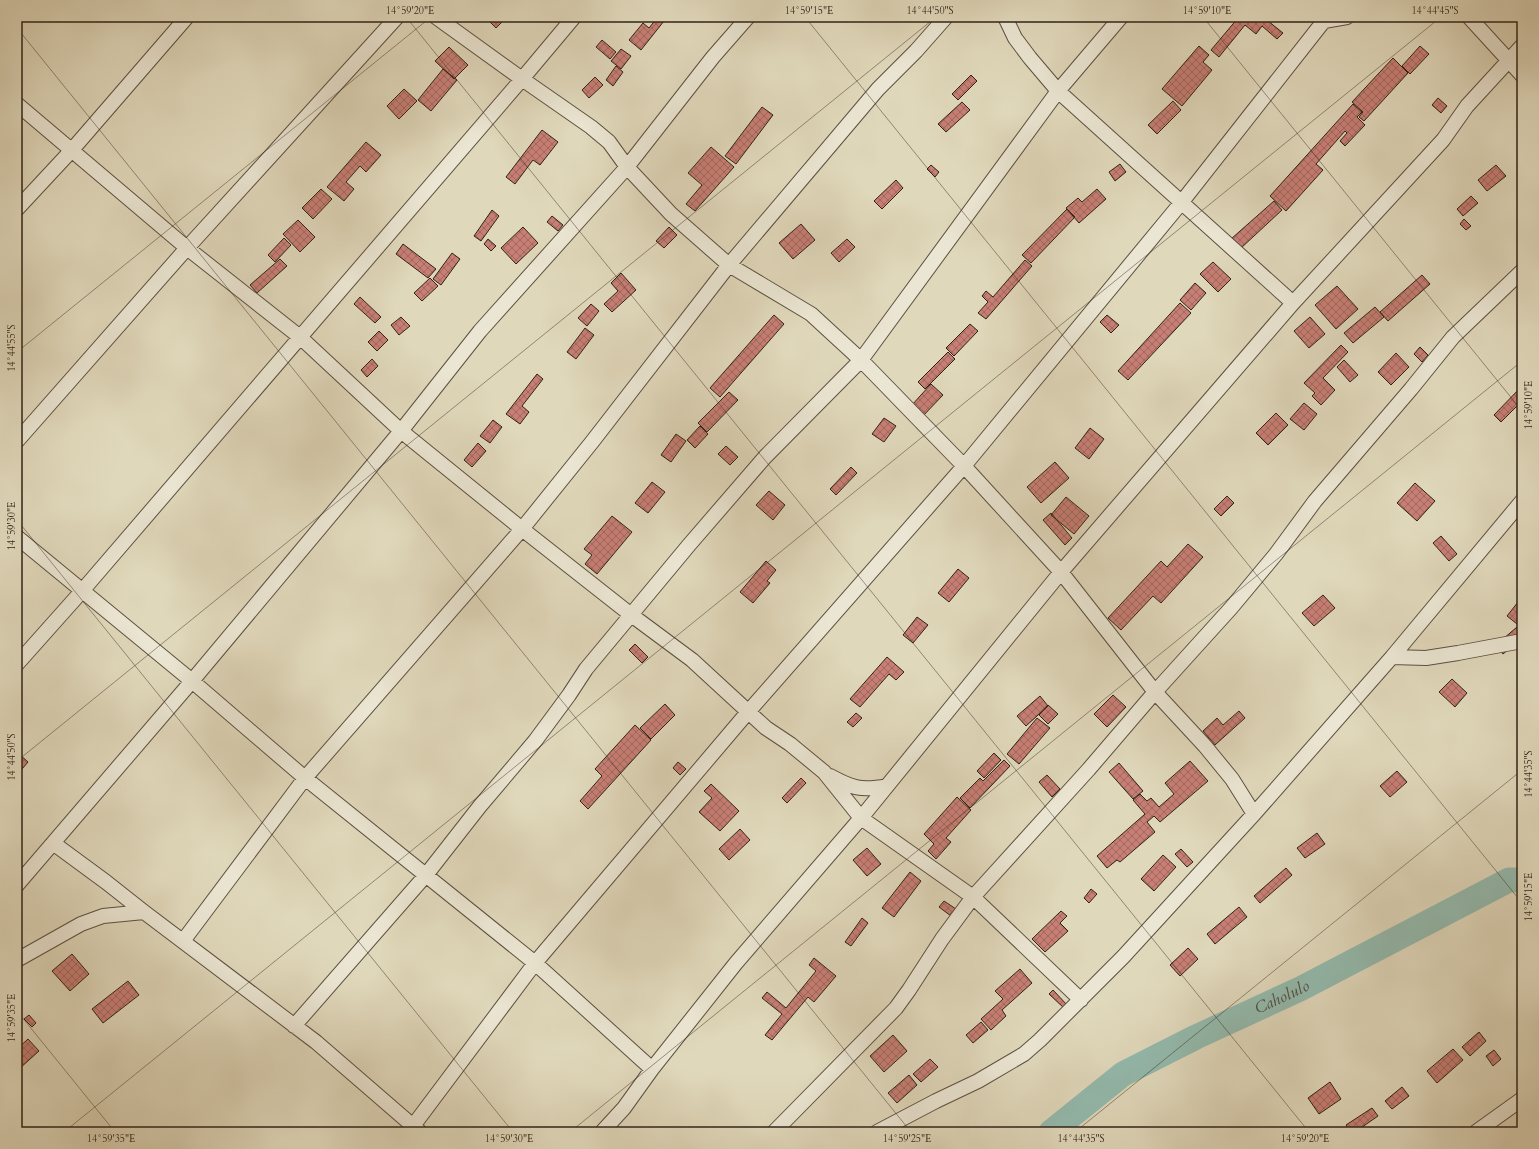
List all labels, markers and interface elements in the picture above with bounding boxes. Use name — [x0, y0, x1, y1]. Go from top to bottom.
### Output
text: 14°59'20"E — [386, 4, 434, 18]
text: 14°59'15"E — [785, 4, 833, 18]
text: 14°44'50"S — [906, 4, 954, 18]
text: 14°59'10"E — [1183, 4, 1231, 18]
text: 14°44'45"S — [1411, 4, 1459, 18]
text: 14°44'55"S — [5, 324, 19, 372]
text: 14°59'10"E — [1522, 381, 1536, 429]
text: 14°59'30"E — [5, 502, 19, 550]
text: 14°44'50"S — [5, 733, 19, 781]
text: 14°44'35"S — [1522, 750, 1536, 798]
text: 14°59'15"E — [1522, 873, 1536, 921]
water label: Caholulo — [1251, 975, 1314, 1020]
text: 14°59'35"E — [5, 994, 19, 1042]
text: 14°59'35"E — [87, 1132, 135, 1146]
text: 14°59'30"E — [485, 1132, 533, 1146]
text: 14°59'25"E — [883, 1132, 931, 1146]
text: 14°44'35"S — [1057, 1132, 1105, 1146]
text: 14°59'20"E — [1281, 1132, 1329, 1146]

